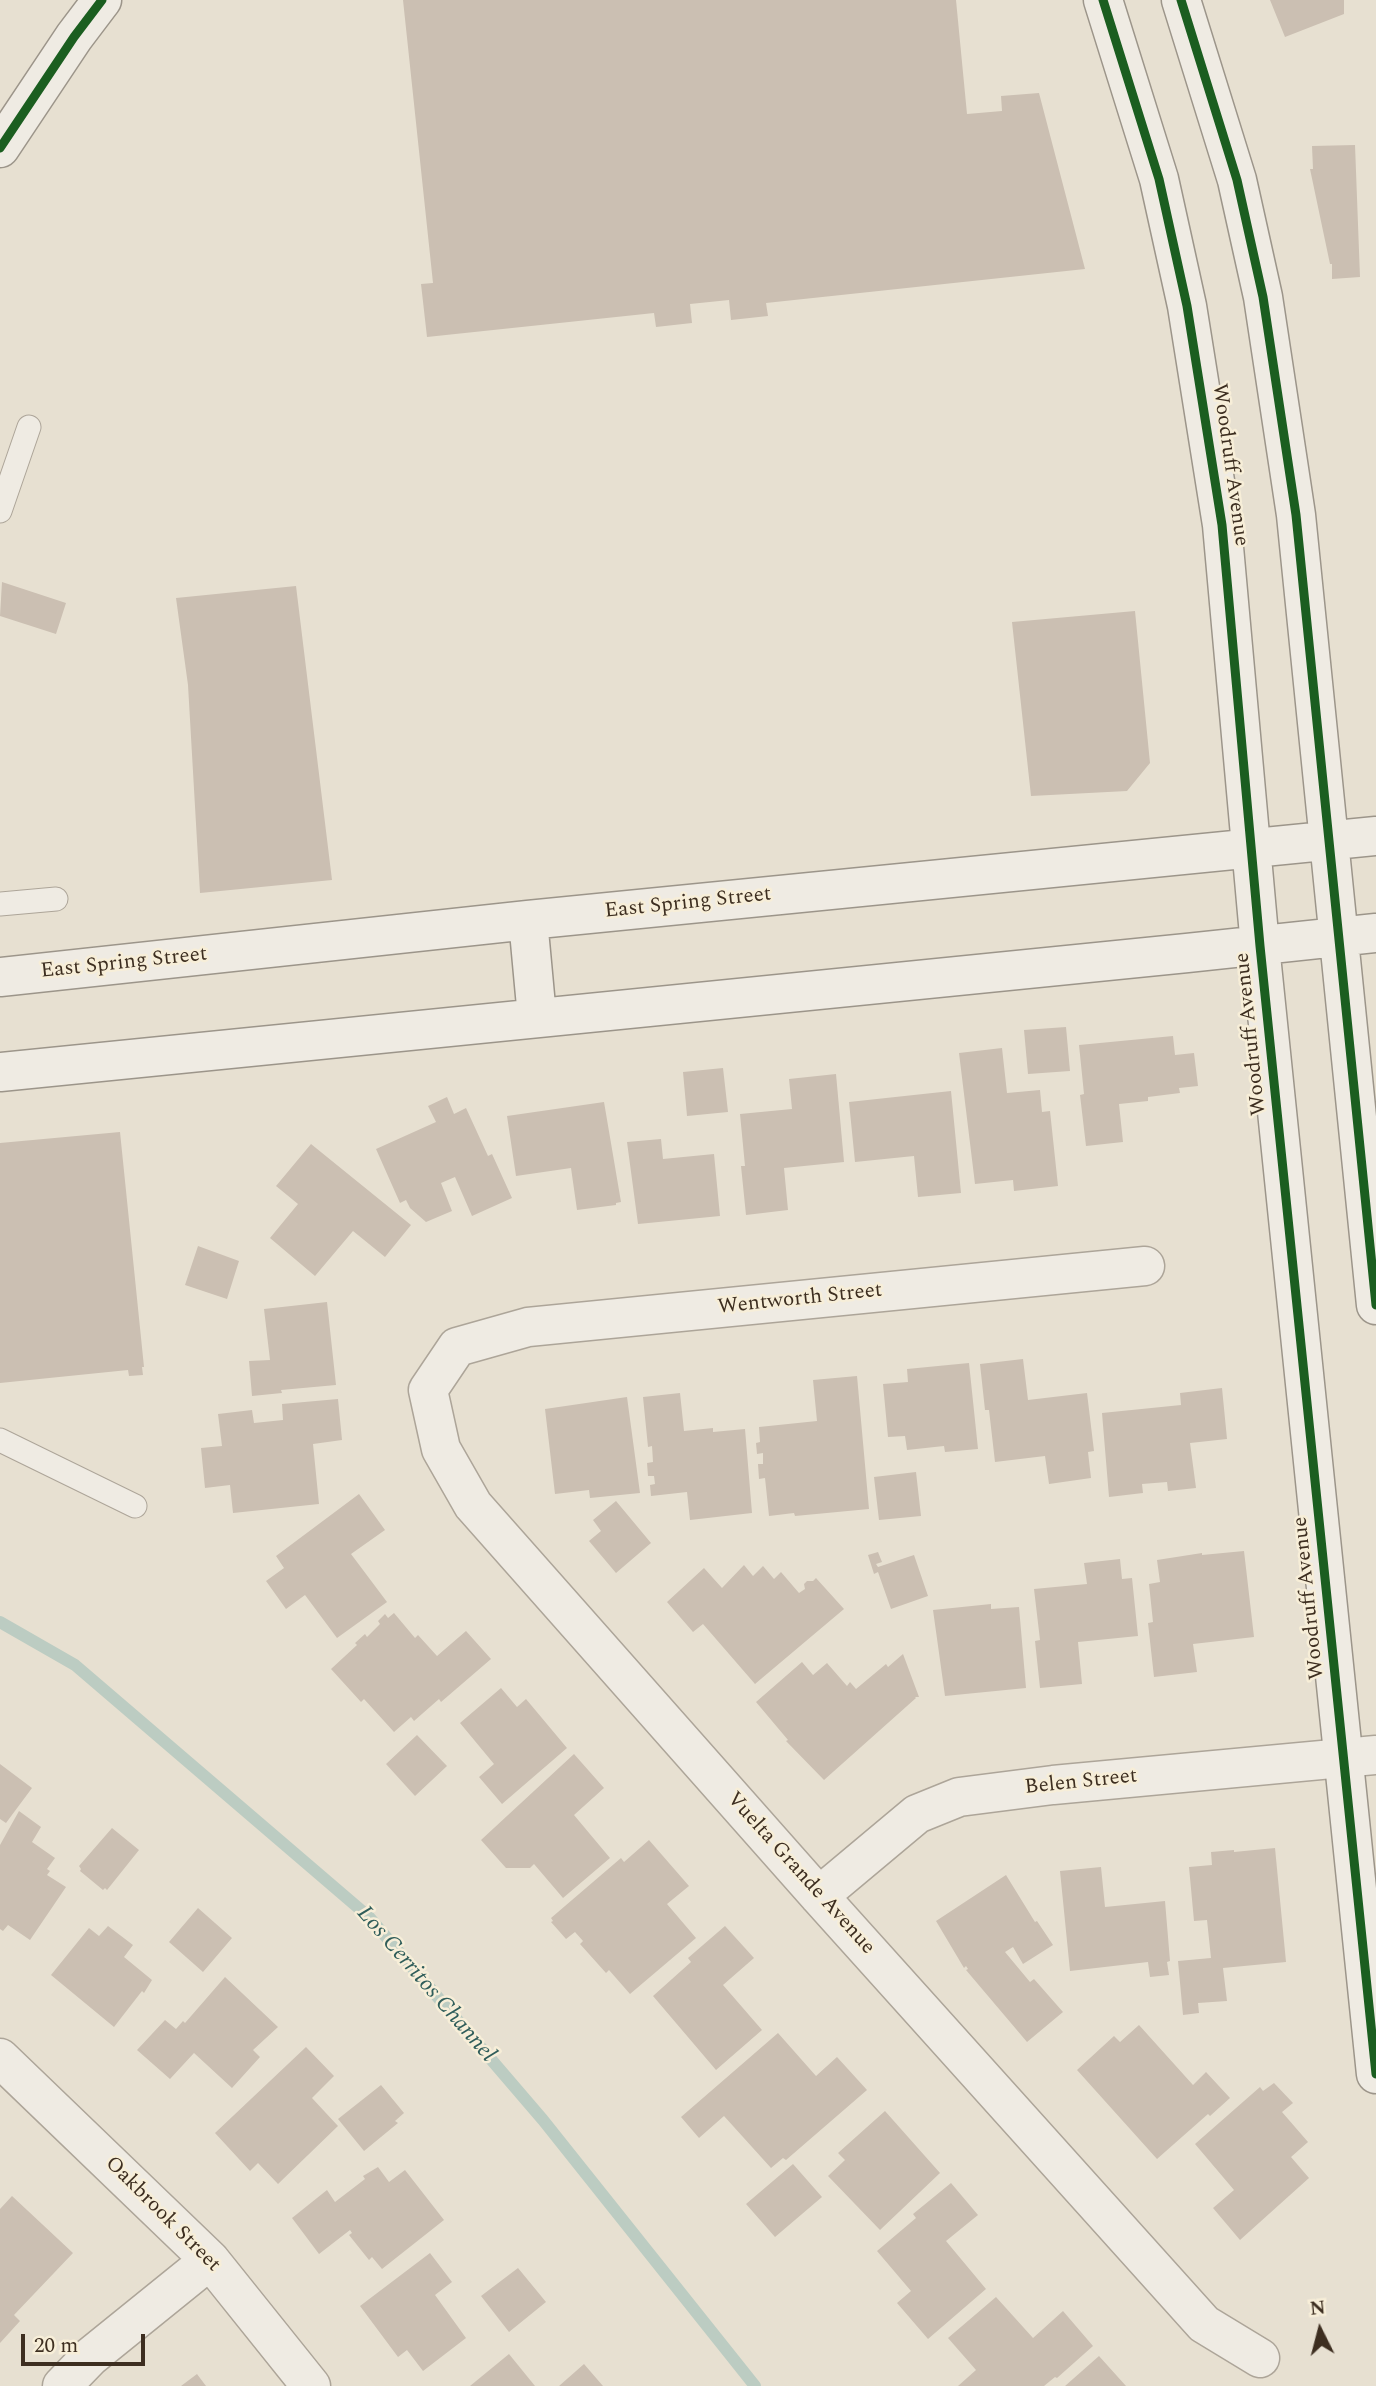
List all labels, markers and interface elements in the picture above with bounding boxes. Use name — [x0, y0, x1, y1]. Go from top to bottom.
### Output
street label: Woodruff Avenue — [1205, 382, 1253, 548]
street label: East Spring Street — [603, 883, 773, 925]
street label: East Spring Street — [39, 943, 209, 985]
street label: Woodruff Avenue — [1231, 951, 1273, 1117]
street label: Wentworth Street — [716, 1279, 884, 1321]
street label: Woodruff Avenue — [1289, 1515, 1331, 1681]
street label: Belen Street — [1023, 1765, 1139, 1801]
street label: Vuelta Grande Avenue — [720, 1788, 880, 1960]
water label: Los Cerritos Channel — [350, 1901, 500, 2069]
street label: Oakbrook Street — [99, 2152, 225, 2278]
text: N — [1309, 2293, 1327, 2324]
north arrow — [1285, 2295, 1355, 2365]
scale bar — [24, 2320, 149, 2364]
text: 20 m — [34, 2330, 78, 2362]

